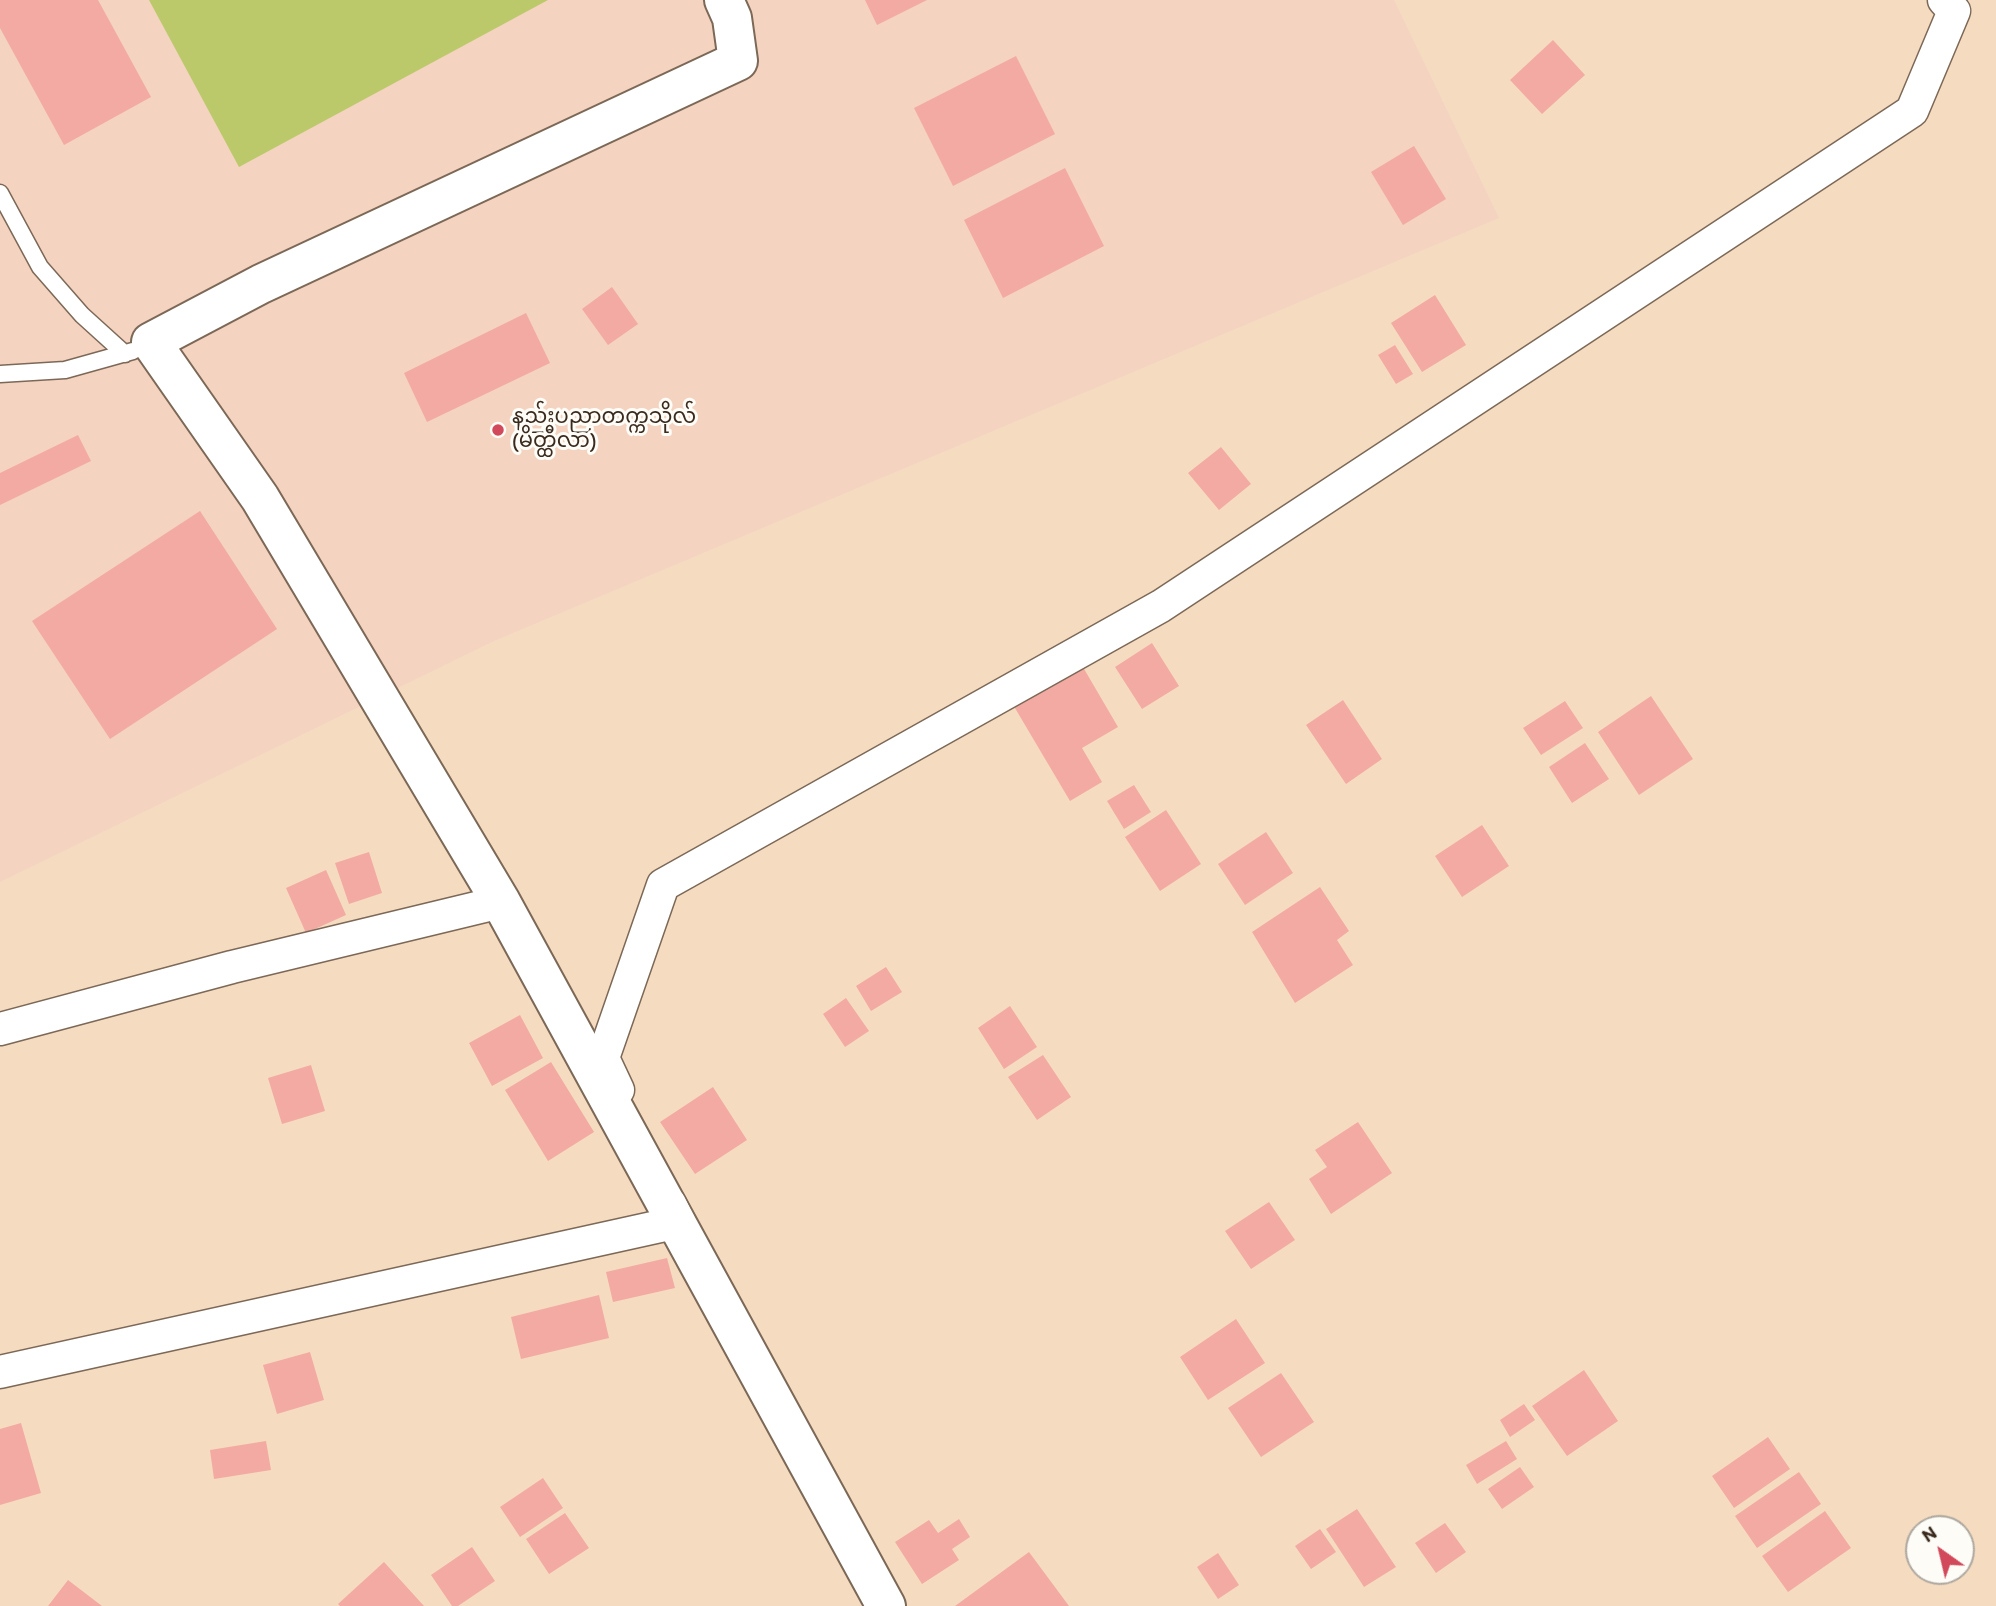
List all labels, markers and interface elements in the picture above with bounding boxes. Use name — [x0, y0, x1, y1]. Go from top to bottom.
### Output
place label: နည်းပညာတက္ကသိုလ် (မိတ္ထီလာ) — [512, 405, 696, 455]
marker: နည်းပညာတက္ကသိုလ် (မိတ္ထီလာ) — [490, 422, 506, 438]
north arrow — [1905, 1515, 1975, 1585]
text: N — [1917, 1521, 1941, 1547]

